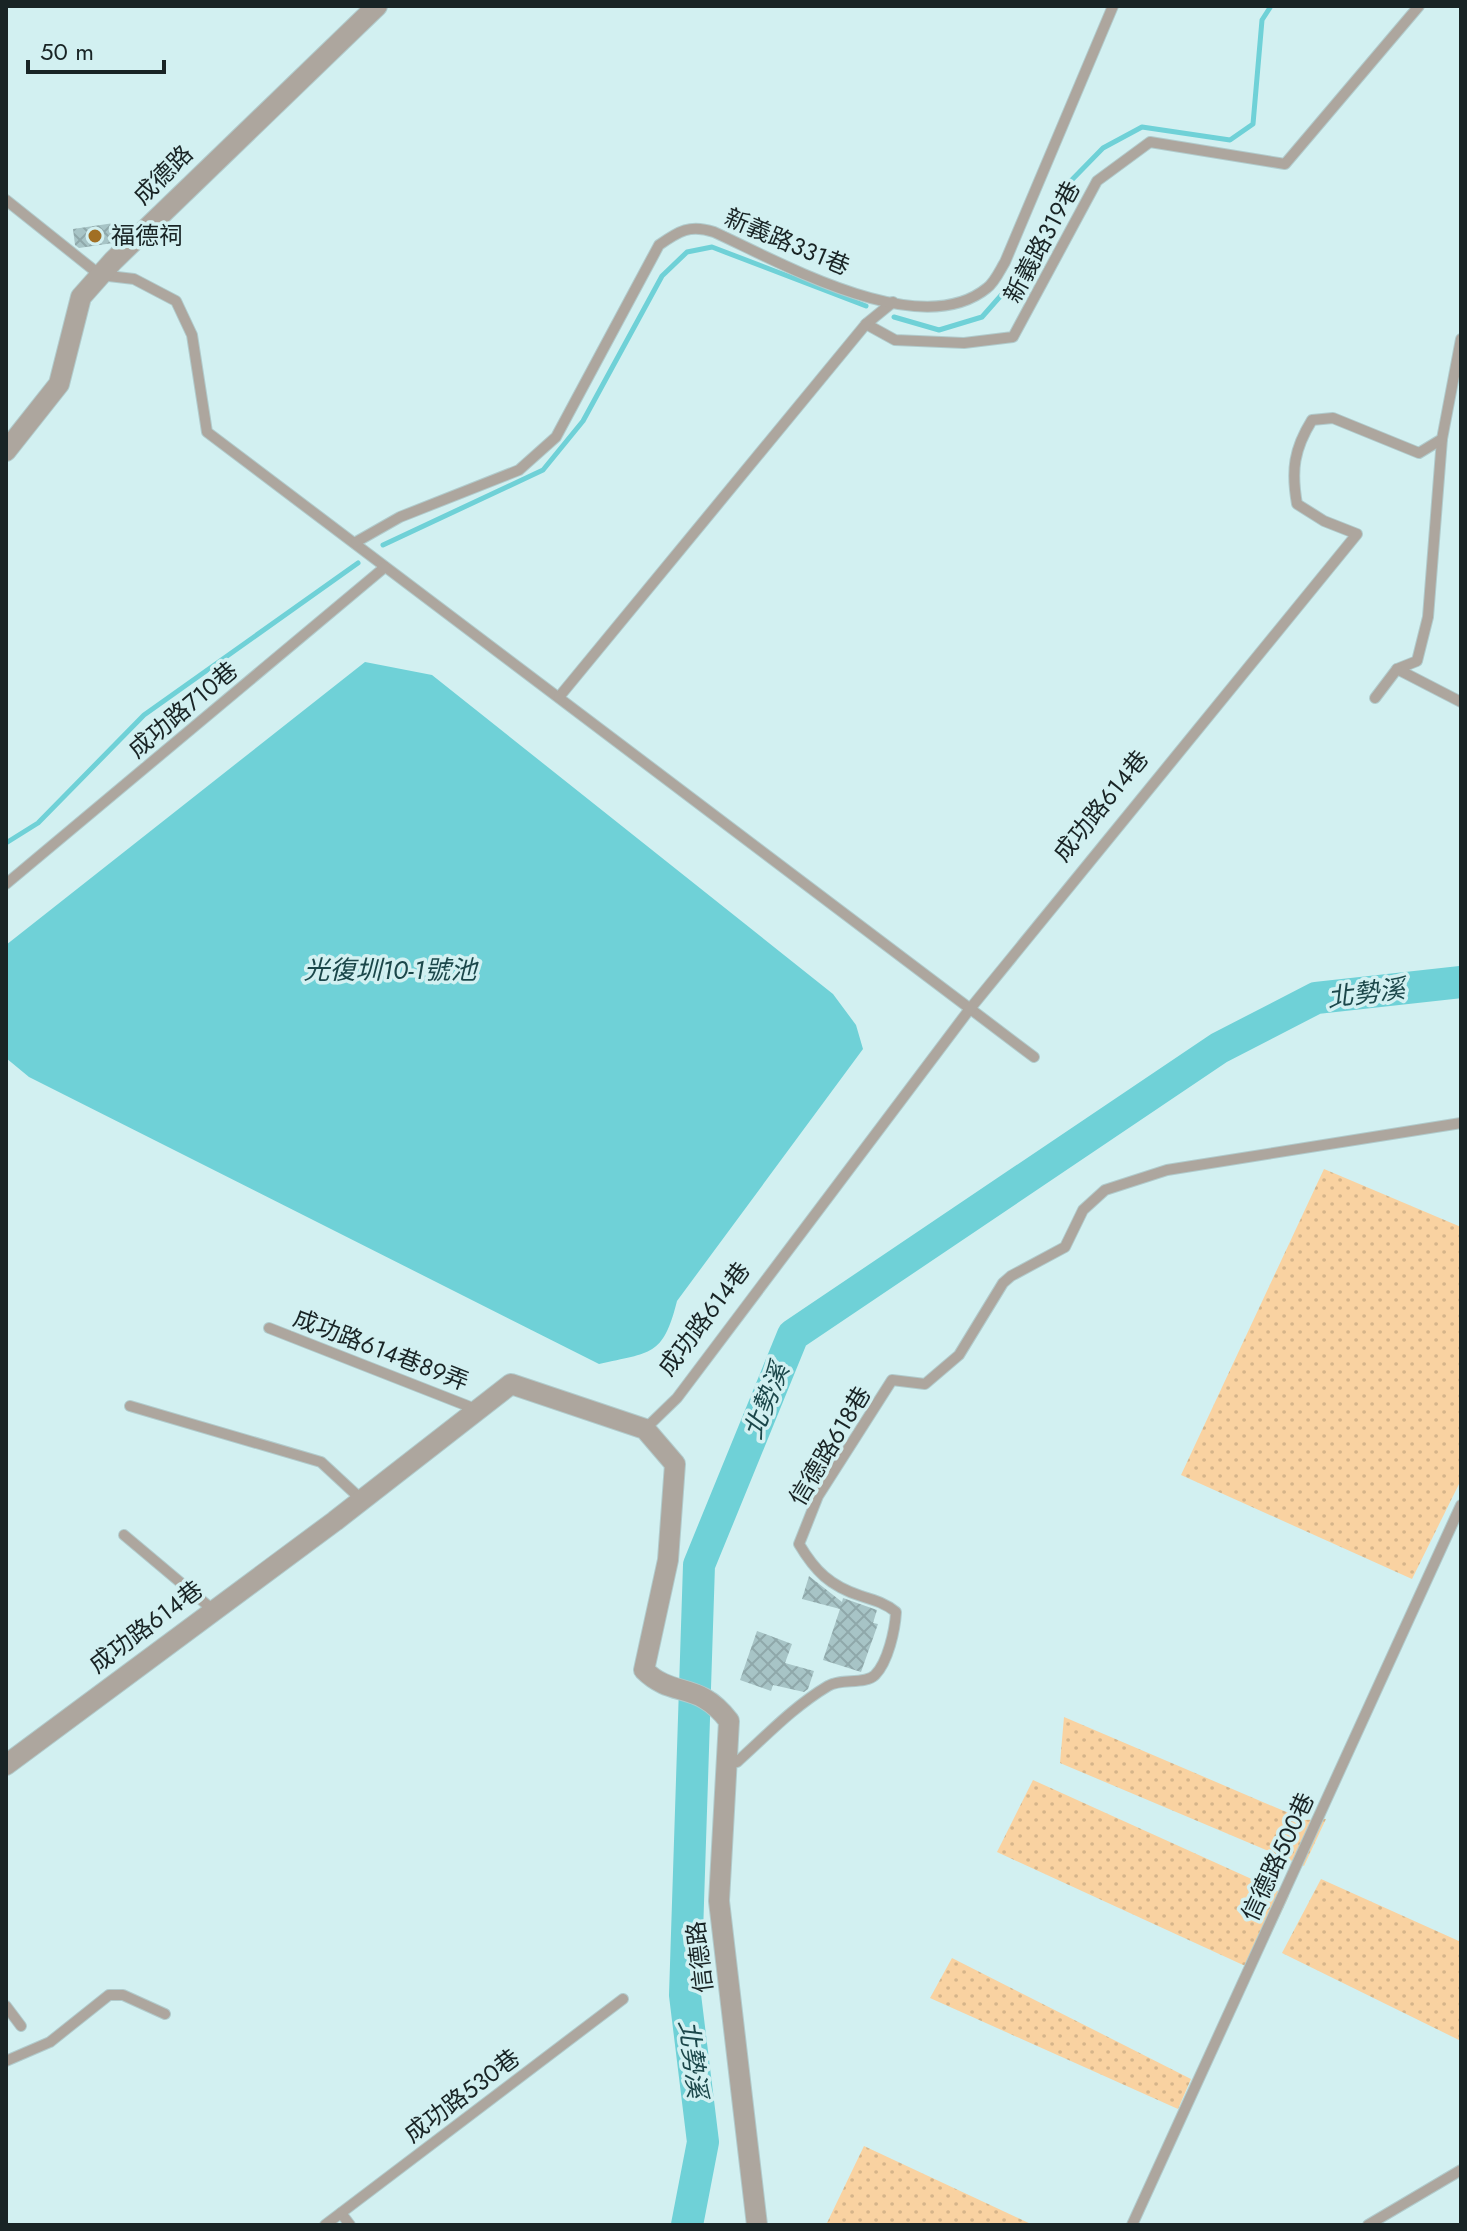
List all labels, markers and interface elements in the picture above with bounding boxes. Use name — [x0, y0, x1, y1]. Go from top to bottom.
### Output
scale bar — [28, 24, 164, 74]
text: 50 m — [40, 34, 94, 69]
street label: 成德路 — [125, 137, 200, 212]
street label: 新義路319巷 — [995, 175, 1088, 309]
street label: 新義路331巷 — [719, 199, 855, 284]
place label: 福德祠 — [111, 218, 183, 253]
marker: 福德祠 — [86, 227, 104, 245]
street label: 成功路710巷 — [120, 653, 245, 766]
street label: 成功路614巷 — [1045, 742, 1157, 869]
water label: 光復圳10-1號池 — [303, 951, 480, 989]
water label: 北勢溪 — [1325, 969, 1411, 1017]
street label: 成功路614巷 — [649, 1254, 758, 1383]
street label: 成功路614巷89弄 — [288, 1300, 474, 1399]
water label: 北勢溪 — [734, 1354, 800, 1444]
street label: 信德路618巷 — [780, 1379, 879, 1512]
street label: 成功路614巷 — [81, 1572, 210, 1681]
street label: 信德路500巷 — [1232, 1787, 1323, 1927]
street label: 信德路 — [678, 1919, 721, 1995]
water label: 北勢溪 — [669, 2018, 717, 2104]
street label: 成功路530巷 — [396, 2040, 527, 2151]

